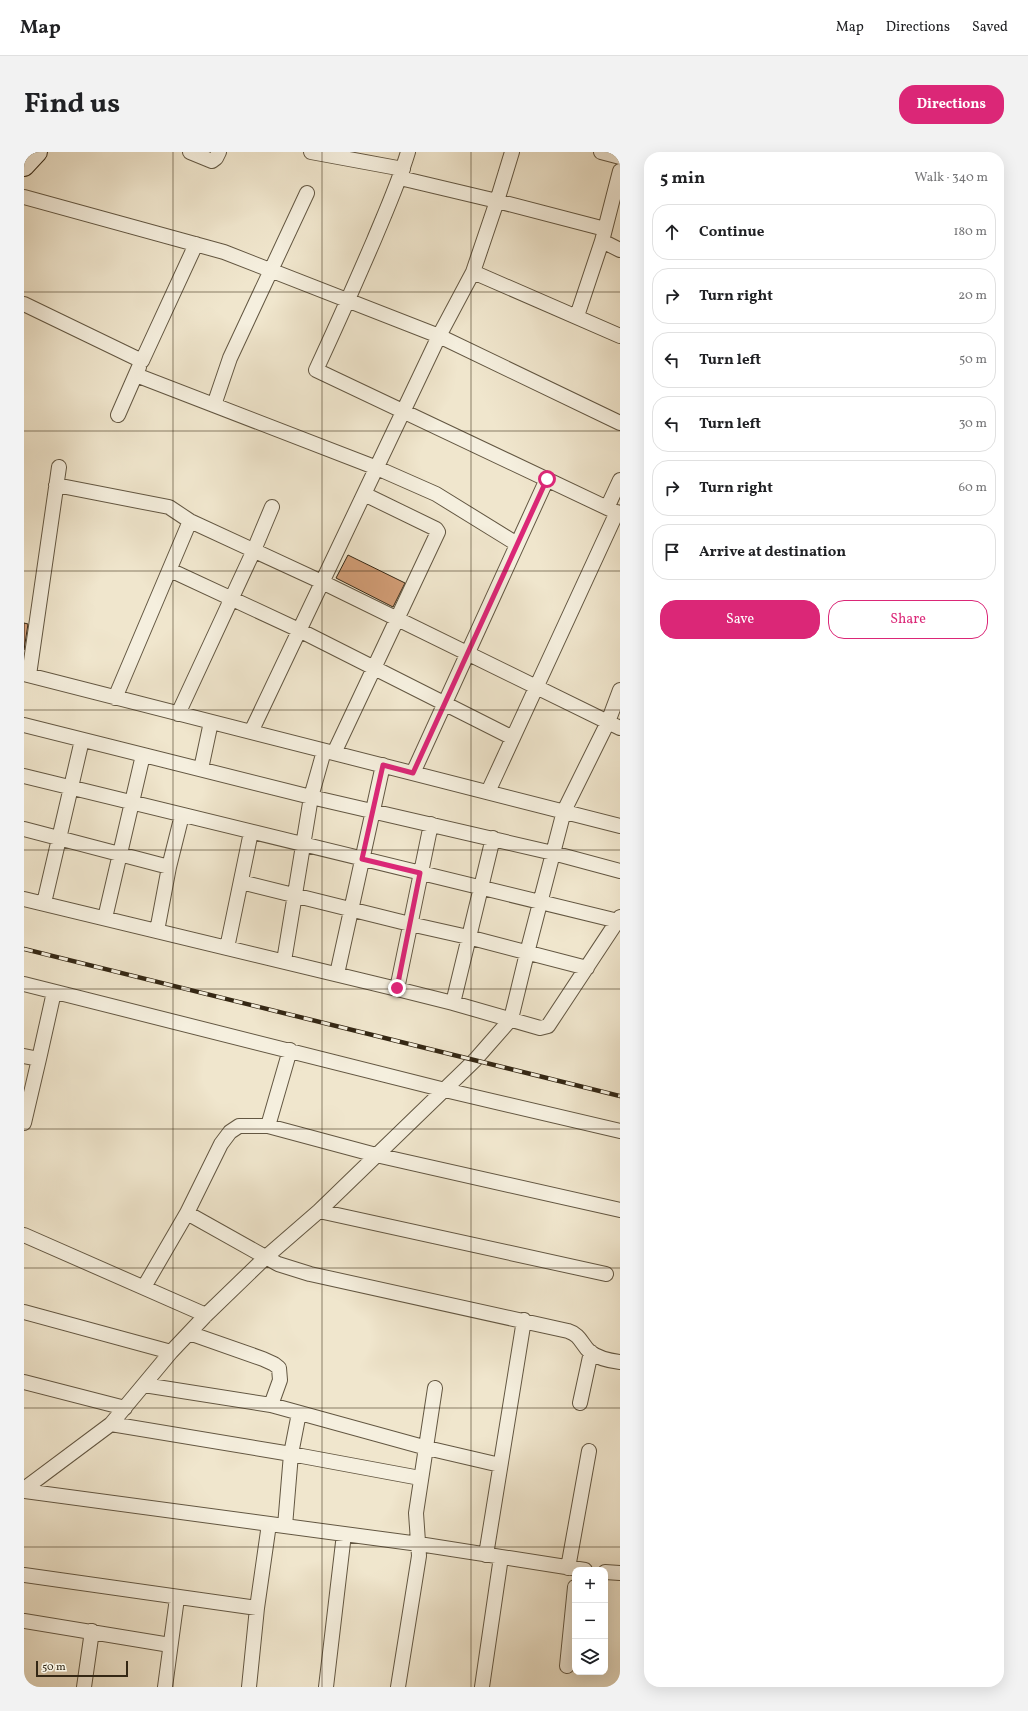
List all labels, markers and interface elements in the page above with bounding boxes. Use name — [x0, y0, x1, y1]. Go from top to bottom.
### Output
text: Map — [20, 15, 61, 41]
text: Map — [836, 18, 864, 37]
text: Directions — [886, 18, 950, 37]
text: Saved — [972, 18, 1008, 37]
text: Find us — [24, 85, 120, 124]
button: Directions — [899, 85, 1004, 124]
text: 5 min — [660, 167, 705, 190]
text: Walk · 340 m — [915, 169, 988, 187]
icon: ahead — [661, 221, 683, 243]
text: Continue — [699, 222, 764, 243]
text: 180 m — [953, 223, 987, 241]
icon: right — [661, 285, 683, 307]
text: Turn right — [699, 286, 773, 307]
text: 20 m — [958, 287, 987, 305]
icon: left — [661, 349, 683, 371]
text: Turn left — [699, 350, 761, 371]
text: 50 m — [959, 351, 987, 369]
icon: left — [661, 413, 683, 435]
text: Turn left — [699, 414, 761, 435]
text: 30 m — [959, 415, 987, 433]
route start — [538, 470, 556, 488]
icon: right — [661, 477, 683, 499]
text: Turn right — [699, 478, 773, 499]
text: 60 m — [959, 479, 987, 497]
icon: arrive — [661, 541, 683, 563]
text: Arrive at destination — [699, 542, 846, 563]
button: Save — [660, 600, 820, 639]
button: Share — [828, 600, 988, 639]
route end — [388, 979, 406, 997]
map controls — [572, 1567, 608, 1675]
button: + — [572, 1567, 608, 1603]
button: − — [572, 1603, 608, 1639]
button: layers — [572, 1639, 608, 1675]
scale bar — [36, 1659, 128, 1678]
text: 50 m — [42, 1660, 66, 1675]

